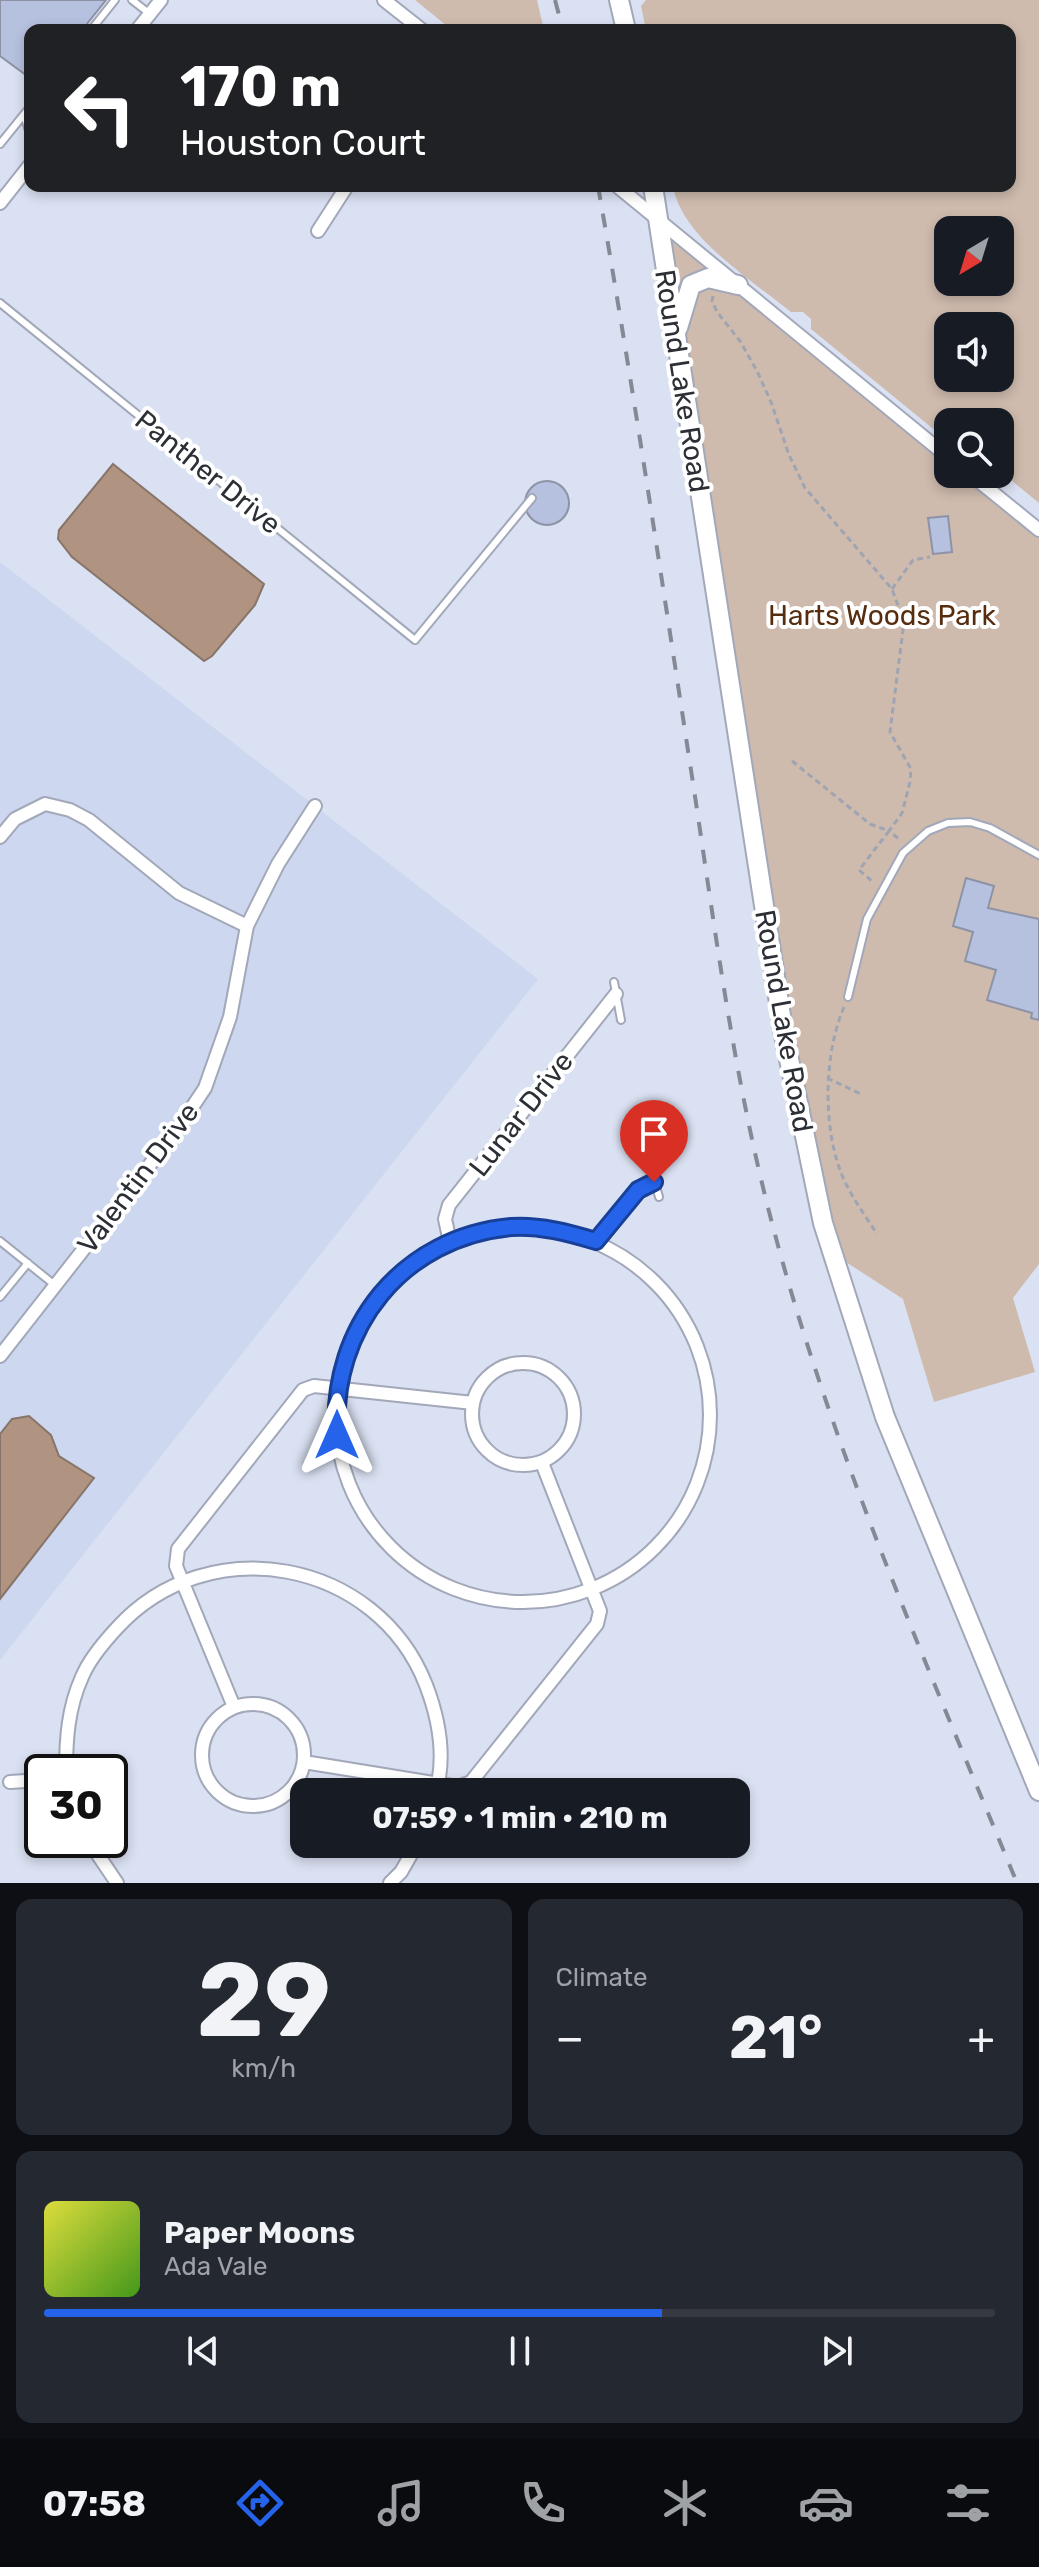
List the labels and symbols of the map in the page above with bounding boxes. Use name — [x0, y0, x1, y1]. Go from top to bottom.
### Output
north arrow — [934, 216, 1014, 296]
street label: Round Lake Road — [648, 267, 716, 495]
street label: Panther Drive — [129, 403, 287, 541]
park label: Harts Woods Park — [768, 599, 996, 632]
street label: Round Lake Road — [748, 907, 820, 1135]
street label: Lunar Drive — [462, 1045, 580, 1183]
street label: Valentin Drive — [71, 1096, 205, 1260]
pin — [620, 1100, 688, 1182]
position arrow — [295, 1393, 379, 1477]
speed limit sign: 30 — [24, 1754, 128, 1858]

